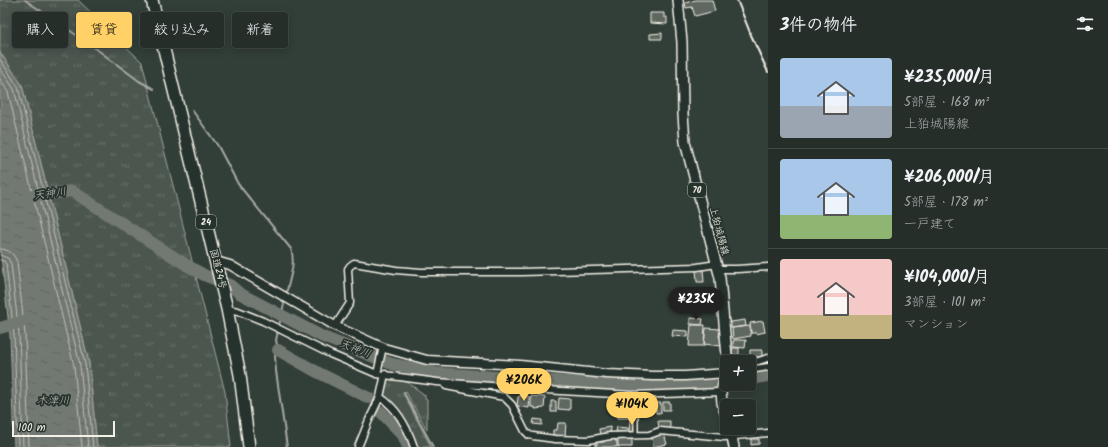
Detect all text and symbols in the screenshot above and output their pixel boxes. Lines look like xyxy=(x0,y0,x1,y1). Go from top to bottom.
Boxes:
chip: 購入 xyxy=(12,12,68,48)
chip: 賃貸 xyxy=(76,12,132,48)
chip: 絞り込み xyxy=(140,12,224,48)
chip: 新着 xyxy=(232,12,288,48)
text: 3件の物件 xyxy=(780,12,857,39)
icon: filters xyxy=(1074,13,1096,35)
text: ¥235,000/月 xyxy=(904,64,995,91)
icon: home xyxy=(812,74,860,122)
text: 5部屋 · 168 m² xyxy=(904,92,989,113)
text: 上狛城陽線 xyxy=(904,114,969,135)
text: ¥206,000/月 xyxy=(904,164,995,191)
icon: home xyxy=(812,175,860,223)
water label: 天神川 xyxy=(32,183,68,205)
road number: 70 xyxy=(688,183,706,197)
text: 5部屋 · 178 m² xyxy=(904,192,988,213)
street label: 上狛城陽線 xyxy=(705,205,733,257)
text: 一戸建て xyxy=(904,214,956,235)
road number: 24 xyxy=(196,215,216,229)
street label: 国道24号 xyxy=(205,247,231,291)
text: ¥104,000/月 xyxy=(904,264,990,291)
icon: home xyxy=(812,275,860,323)
pin: ¥235K xyxy=(668,287,724,321)
text: ¥235K xyxy=(677,289,715,310)
text: 3部屋 · 101 m² xyxy=(904,292,985,313)
text: マンション xyxy=(904,314,968,335)
water label: 天神川 xyxy=(336,335,374,363)
map controls xyxy=(720,355,756,435)
button: + xyxy=(720,355,756,391)
pin: ¥206K xyxy=(496,368,552,402)
text: ¥206K xyxy=(505,370,543,391)
water label: 木津川 xyxy=(37,392,70,410)
pin: ¥104K xyxy=(604,392,660,426)
text: ¥104K xyxy=(615,394,649,415)
button: − xyxy=(720,399,756,435)
scale bar xyxy=(12,419,115,438)
text: 100 m xyxy=(18,419,46,437)

